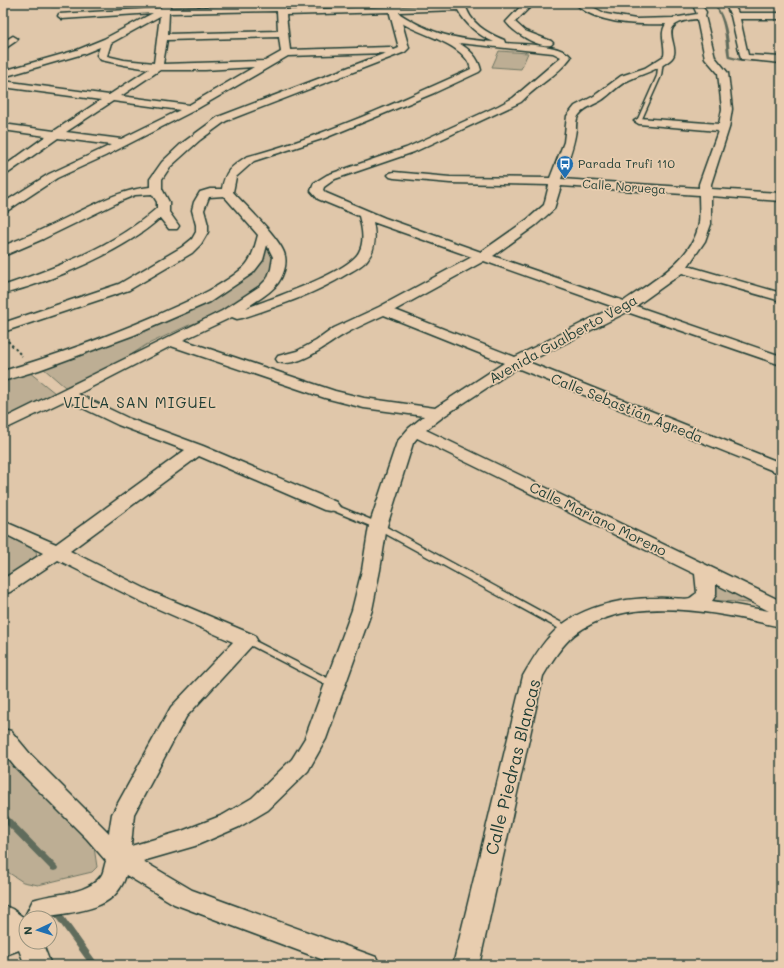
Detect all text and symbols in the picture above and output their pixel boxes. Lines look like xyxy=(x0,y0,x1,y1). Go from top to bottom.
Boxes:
bus stop icon: Parada Trufi 110 xyxy=(555,154,575,179)
place label: Parada Trufi 110 xyxy=(578,155,675,171)
street label: Calle Noruega xyxy=(582,175,666,197)
street label: Avenida Gualberto Vega xyxy=(485,290,640,387)
street label: Calle Sebastián Ágreda xyxy=(548,368,706,447)
district label: VILLA SAN MIGUEL xyxy=(63,392,217,412)
street label: Calle Mariano Moreno xyxy=(526,477,670,560)
street label: Calle Piedras Blancas xyxy=(480,676,545,857)
north arrow xyxy=(18,910,58,950)
text: N xyxy=(20,926,35,935)

